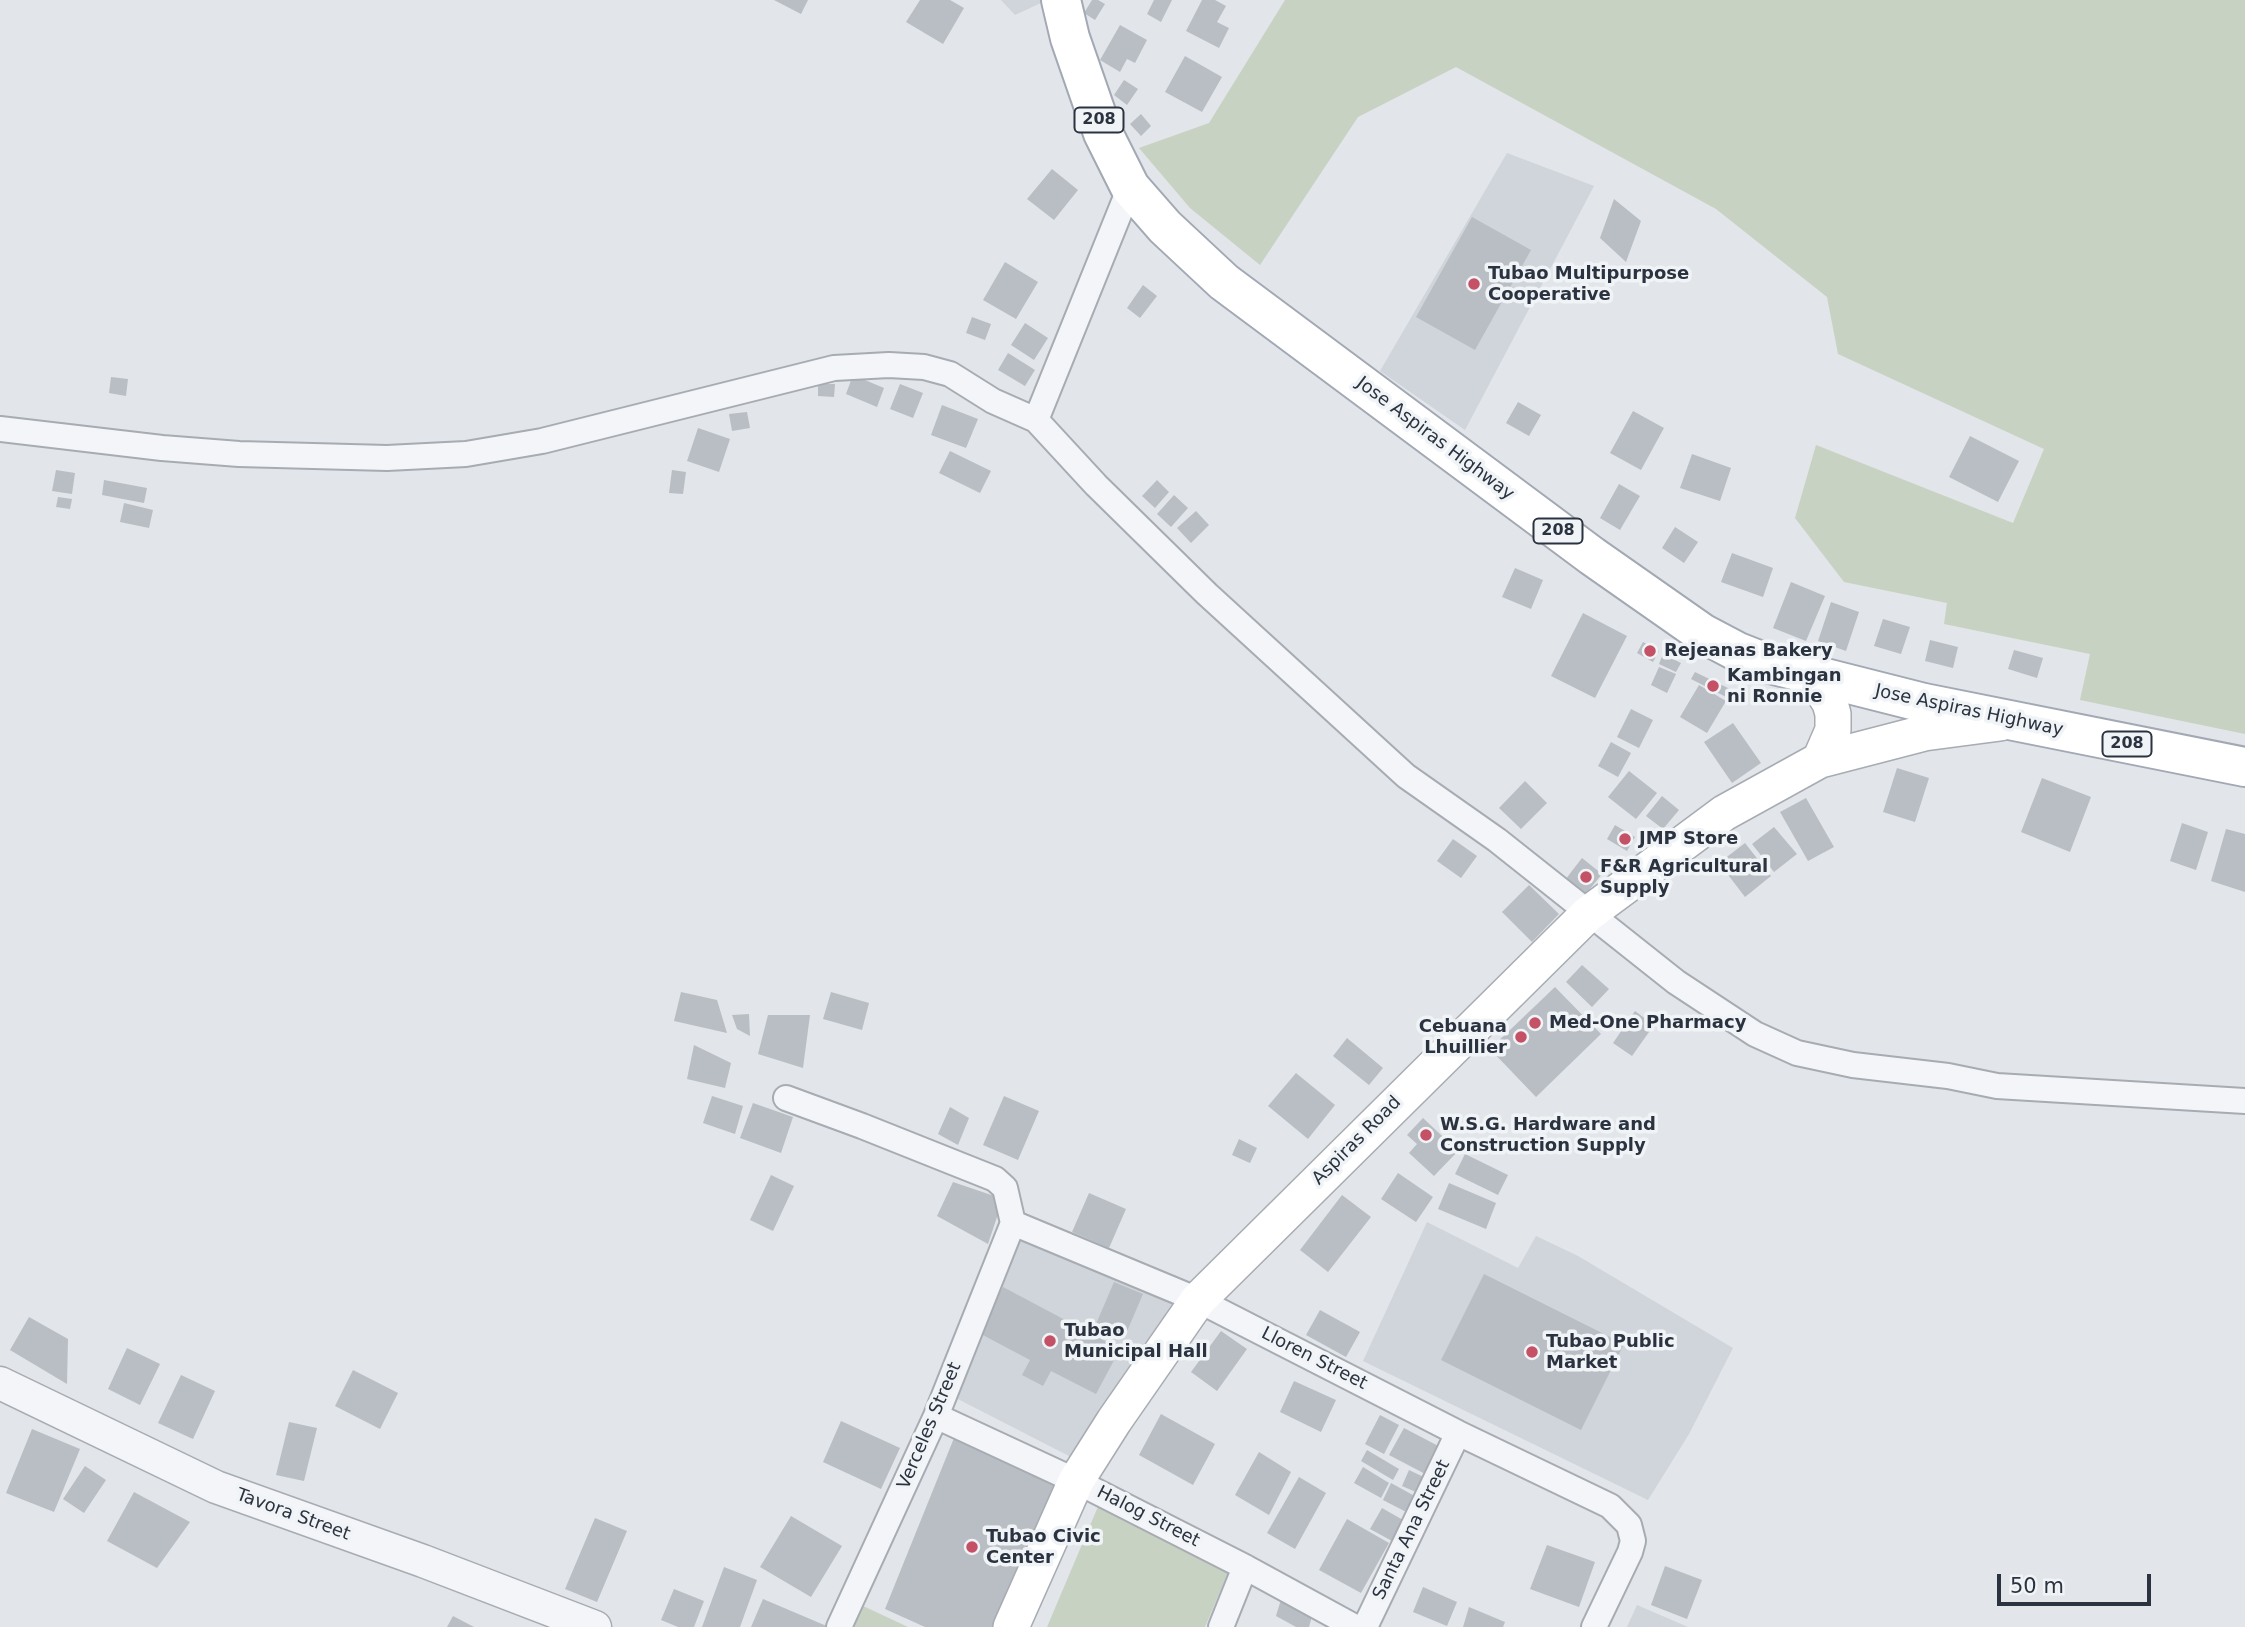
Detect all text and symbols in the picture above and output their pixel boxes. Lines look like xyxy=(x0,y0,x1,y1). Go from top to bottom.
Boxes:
road number: 208 xyxy=(1074,108,1124,132)
place label: Tubao Multipurpose Cooperative xyxy=(1488,263,1689,306)
marker: Tubao Multipurpose Cooperative xyxy=(1466,276,1482,292)
street label: Jose Aspiras Highway xyxy=(1352,373,1518,505)
road number: 208 xyxy=(1534,518,1582,544)
place label: Rejeanas Bakery xyxy=(1664,640,1833,662)
marker: Rejeanas Bakery xyxy=(1642,643,1658,659)
place label: Kambingan ni Ronnie xyxy=(1727,665,1842,708)
marker: Kambingan ni Ronnie xyxy=(1705,678,1721,694)
street label: Jose Aspiras Highway xyxy=(1873,680,2065,742)
road number: 208 xyxy=(2102,732,2152,757)
place label: JMP Store xyxy=(1639,828,1738,850)
marker: JMP Store xyxy=(1617,831,1633,847)
place label: F&R Agricultural Supply xyxy=(1600,856,1768,898)
marker: F&R Agricultural Supply xyxy=(1578,869,1594,885)
place label: Med-One Pharmacy xyxy=(1549,1012,1746,1034)
marker: Med-One Pharmacy xyxy=(1527,1015,1543,1031)
place label: Cebuana Lhuillier xyxy=(1419,1016,1507,1058)
marker: Cebuana Lhuillier xyxy=(1513,1029,1529,1045)
street label: Aspiras Road xyxy=(1308,1092,1406,1190)
place label: W.S.G. Hardware and Construction Supply xyxy=(1440,1114,1656,1156)
marker: W.S.G. Hardware and Construction Supply xyxy=(1418,1127,1434,1143)
place label: Tubao Municipal Hall xyxy=(1064,1320,1208,1362)
street label: Lloren Street xyxy=(1257,1323,1371,1395)
place label: Tubao Public Market xyxy=(1546,1331,1675,1374)
marker: Tubao Municipal Hall xyxy=(1042,1333,1058,1349)
marker: Tubao Public Market xyxy=(1524,1344,1540,1360)
street label: Verceles Street xyxy=(894,1359,966,1493)
street label: Santa Ana Street xyxy=(1369,1457,1455,1603)
street label: Halog Street xyxy=(1093,1482,1203,1552)
street label: Tavora Street xyxy=(233,1484,353,1546)
place label: Tubao Civic Center xyxy=(986,1526,1101,1568)
marker: Tubao Civic Center xyxy=(964,1539,980,1555)
scale bar xyxy=(2000,1560,2154,1604)
text: 50 m xyxy=(2010,1574,2064,1598)

